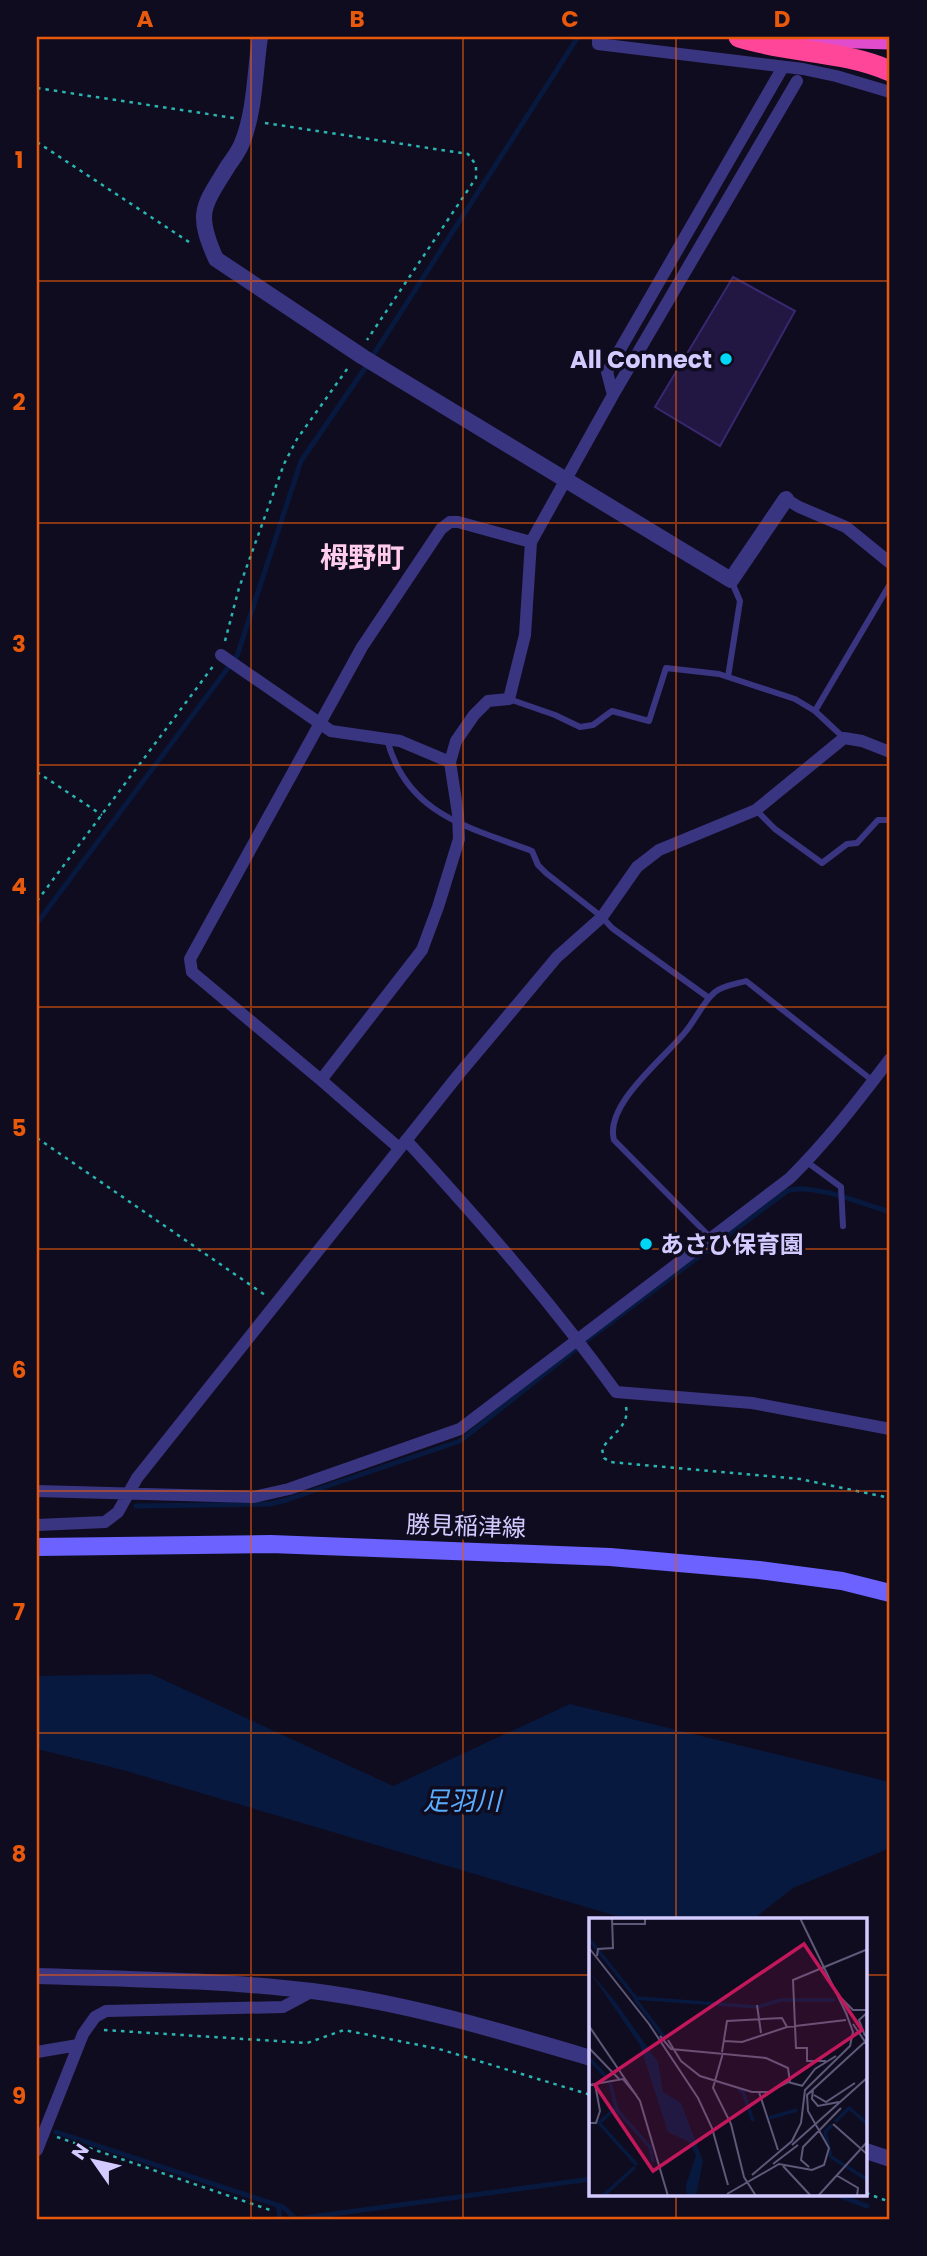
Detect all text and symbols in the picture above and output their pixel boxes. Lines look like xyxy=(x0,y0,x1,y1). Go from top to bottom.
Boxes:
text: A xyxy=(137,3,154,35)
text: B xyxy=(349,3,365,35)
text: C xyxy=(561,3,579,35)
text: D xyxy=(774,3,790,35)
text: 1 xyxy=(15,144,23,176)
place label: All Connect xyxy=(570,343,712,376)
marker: All Connect xyxy=(718,351,734,367)
text: 2 xyxy=(12,386,26,418)
district label: 栂野町 xyxy=(320,538,404,577)
text: 3 xyxy=(12,628,26,660)
text: 4 xyxy=(11,870,27,902)
text: 5 xyxy=(12,1112,26,1144)
place label: あさひ保育園 xyxy=(660,1228,804,1261)
marker: あさひ保育園 xyxy=(638,1236,654,1252)
text: 6 xyxy=(12,1354,26,1386)
street label: 勝見稲津線 xyxy=(405,1507,527,1545)
text: 7 xyxy=(13,1596,25,1628)
water label: 足羽川 xyxy=(423,1783,504,1819)
text: 8 xyxy=(12,1838,26,1870)
inset map xyxy=(589,1918,867,2196)
text: 9 xyxy=(12,2080,26,2112)
north arrow xyxy=(60,2126,130,2196)
text: N xyxy=(65,2138,96,2165)

